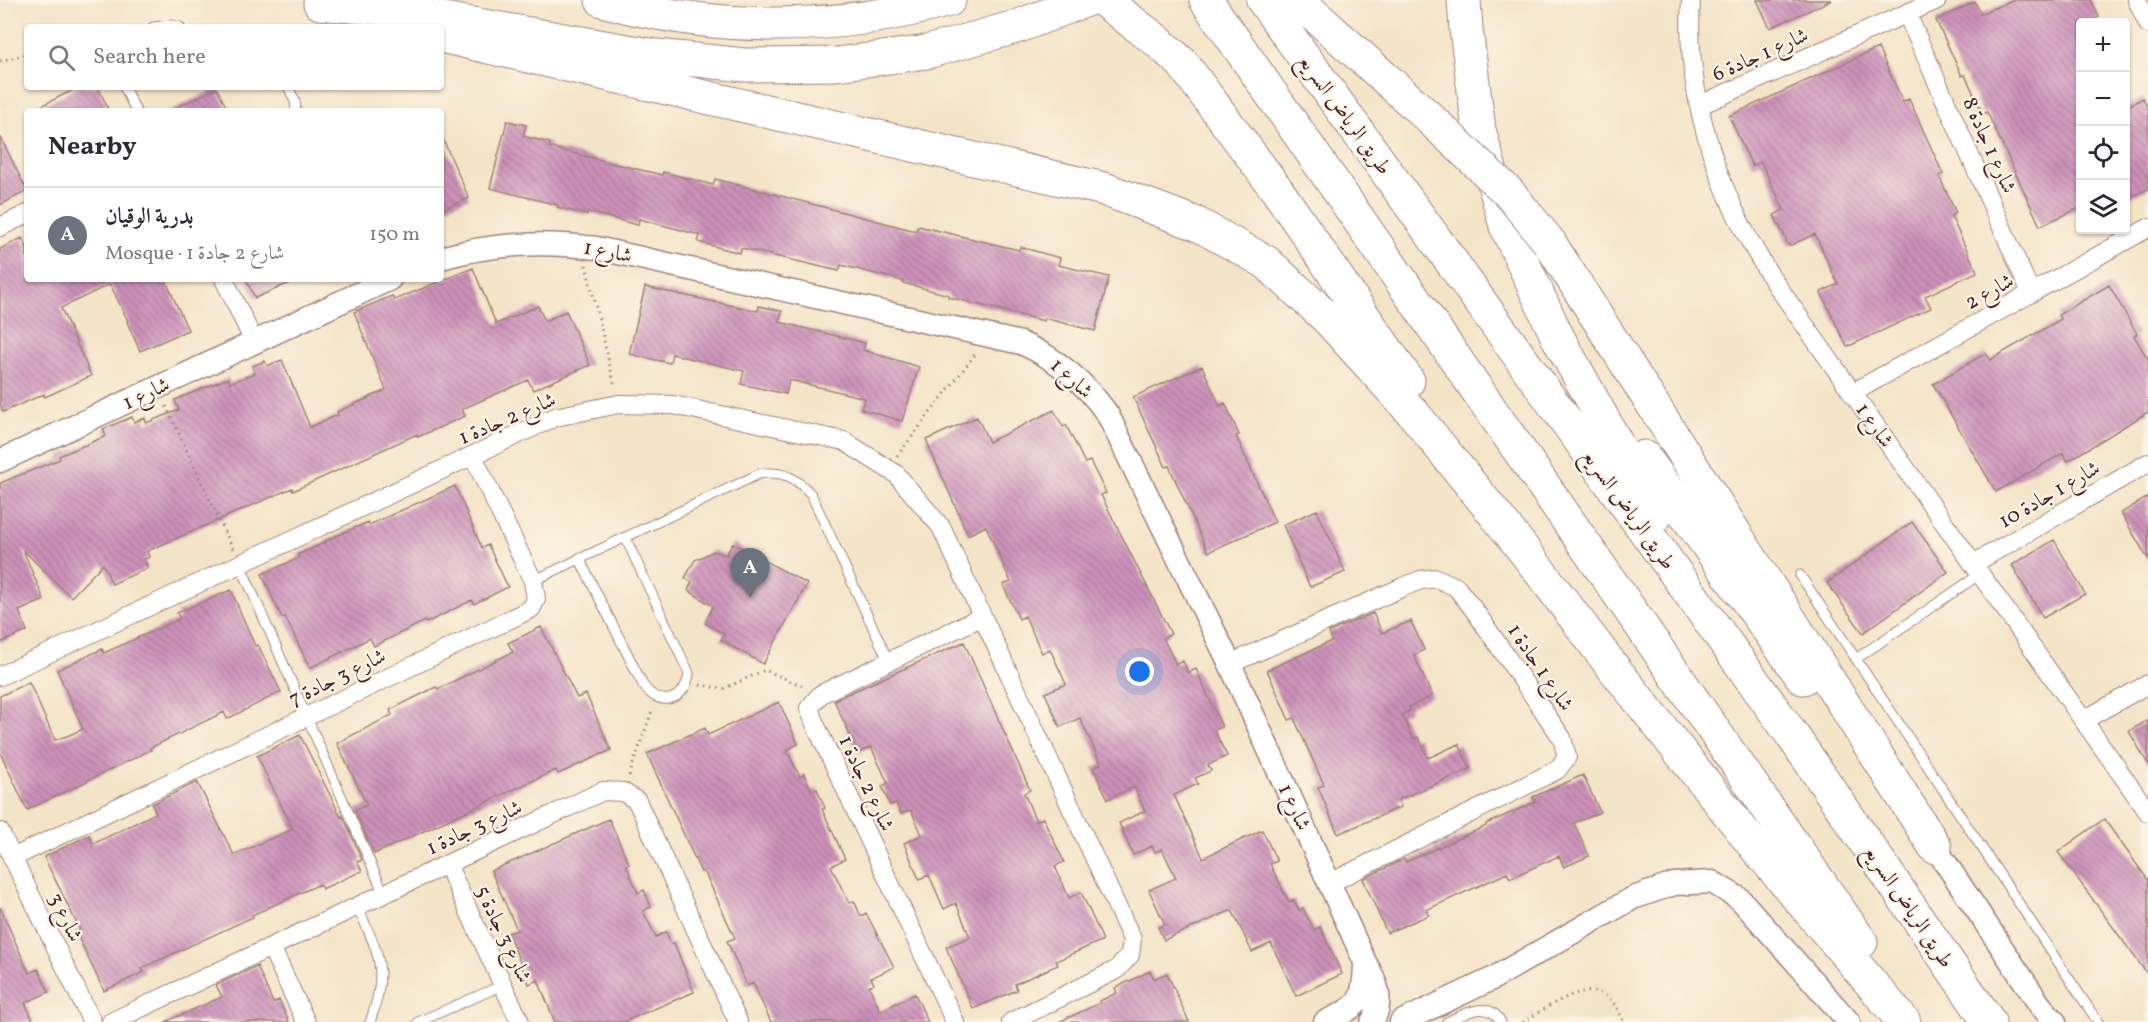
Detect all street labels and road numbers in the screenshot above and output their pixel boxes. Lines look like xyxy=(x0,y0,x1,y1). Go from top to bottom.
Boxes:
street label: شارع 1 جادة 6 xyxy=(1708,21,1814,91)
street label: طريق الرياض السريع xyxy=(1287,48,1398,183)
street label: شارع 1 جادة 8 xyxy=(1953,93,2023,199)
street label: شارع 1 xyxy=(581,234,634,273)
street label: شارع 2 xyxy=(1960,267,2020,319)
street label: شارع 1 xyxy=(1042,352,1099,408)
street label: شارع 1 xyxy=(118,371,176,420)
street label: شارع 2 جادة 1 xyxy=(454,386,562,455)
street label: شارع 1 xyxy=(1846,398,1900,455)
street label: طريق الرياض السريع xyxy=(1571,443,1682,578)
street label: شارع 1 جادة 10 xyxy=(1994,455,2107,538)
street label: شارع 1 جادة 1 xyxy=(1498,618,1580,719)
street label: شارع 3 جادة 7 xyxy=(284,642,392,716)
street label: شارع 2 جادة 1 xyxy=(829,731,901,837)
street label: شارع 1 xyxy=(1268,779,1317,837)
street label: شارع 3 جادة 1 xyxy=(422,794,528,865)
street label: طريق الرياض السريع xyxy=(1853,839,1960,976)
street label: شارع 3 جادة 5 xyxy=(466,881,538,989)
street label: شارع 3 xyxy=(39,888,89,948)

